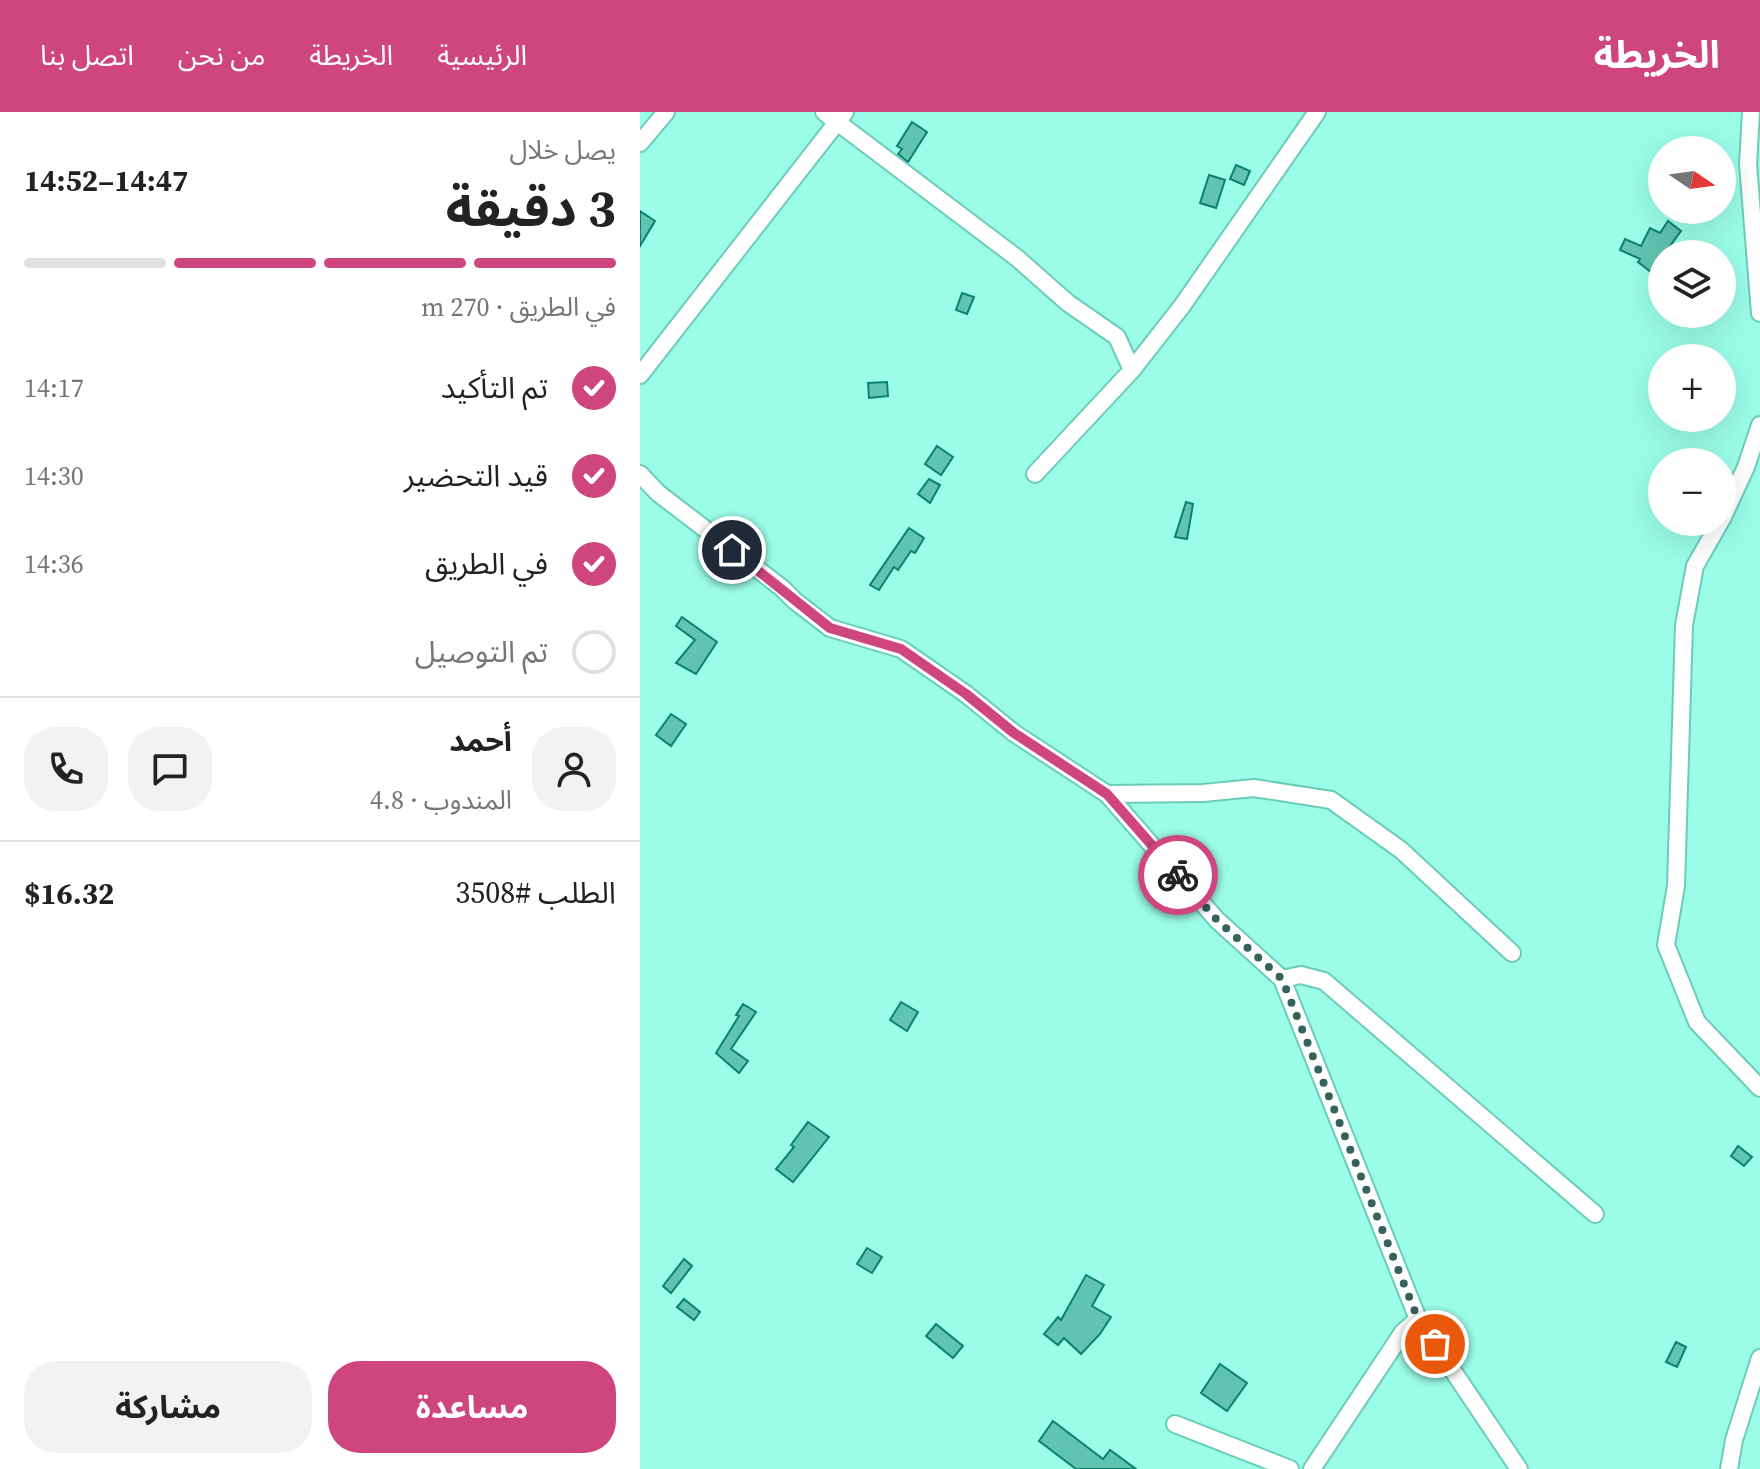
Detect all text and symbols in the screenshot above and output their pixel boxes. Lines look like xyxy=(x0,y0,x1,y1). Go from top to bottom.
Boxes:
text: الخريطة xyxy=(1594,29,1720,81)
text: اتصل بنا xyxy=(40,36,134,74)
text: من نحن xyxy=(178,36,265,74)
text: الخريطة xyxy=(309,36,393,74)
text: الرئيسية xyxy=(437,36,527,74)
text: يصل خلال xyxy=(510,132,616,168)
north arrow xyxy=(1648,136,1736,224)
map controls xyxy=(1648,136,1736,536)
text: 14:47–14:52 xyxy=(24,160,188,201)
text: 3 دقيقة xyxy=(446,172,616,243)
button: layers xyxy=(1648,240,1736,328)
text: في الطريق · 270 m xyxy=(421,289,616,325)
button: + xyxy=(1648,344,1736,432)
icon: check xyxy=(572,366,616,410)
text: تم التأكيد xyxy=(441,367,548,408)
text: 14:17 xyxy=(24,370,84,406)
button: − xyxy=(1648,448,1736,536)
icon: check xyxy=(572,454,616,498)
text: قيد التحضير xyxy=(404,455,548,496)
text: 14:30 xyxy=(24,458,84,494)
pin xyxy=(698,516,766,584)
icon: home xyxy=(710,528,754,572)
icon: check xyxy=(572,542,616,586)
text: في الطريق xyxy=(425,543,548,584)
text: 14:36 xyxy=(24,546,84,582)
text: تم التوصيل xyxy=(415,631,548,672)
text: أحمد xyxy=(449,720,512,761)
button: phone xyxy=(24,727,108,811)
button: chat xyxy=(128,727,212,811)
button: person xyxy=(532,727,616,811)
text: المندوب · 4.8 xyxy=(370,782,512,818)
courier xyxy=(1138,835,1218,915)
icon: bike xyxy=(1156,853,1200,897)
text: الطلب #3508 xyxy=(455,872,616,913)
text: $16.32 xyxy=(24,873,114,914)
pin xyxy=(1401,1310,1469,1378)
icon: bag xyxy=(1413,1322,1457,1366)
button: مشاركة xyxy=(24,1361,312,1453)
button: مساعدة xyxy=(328,1361,616,1453)

